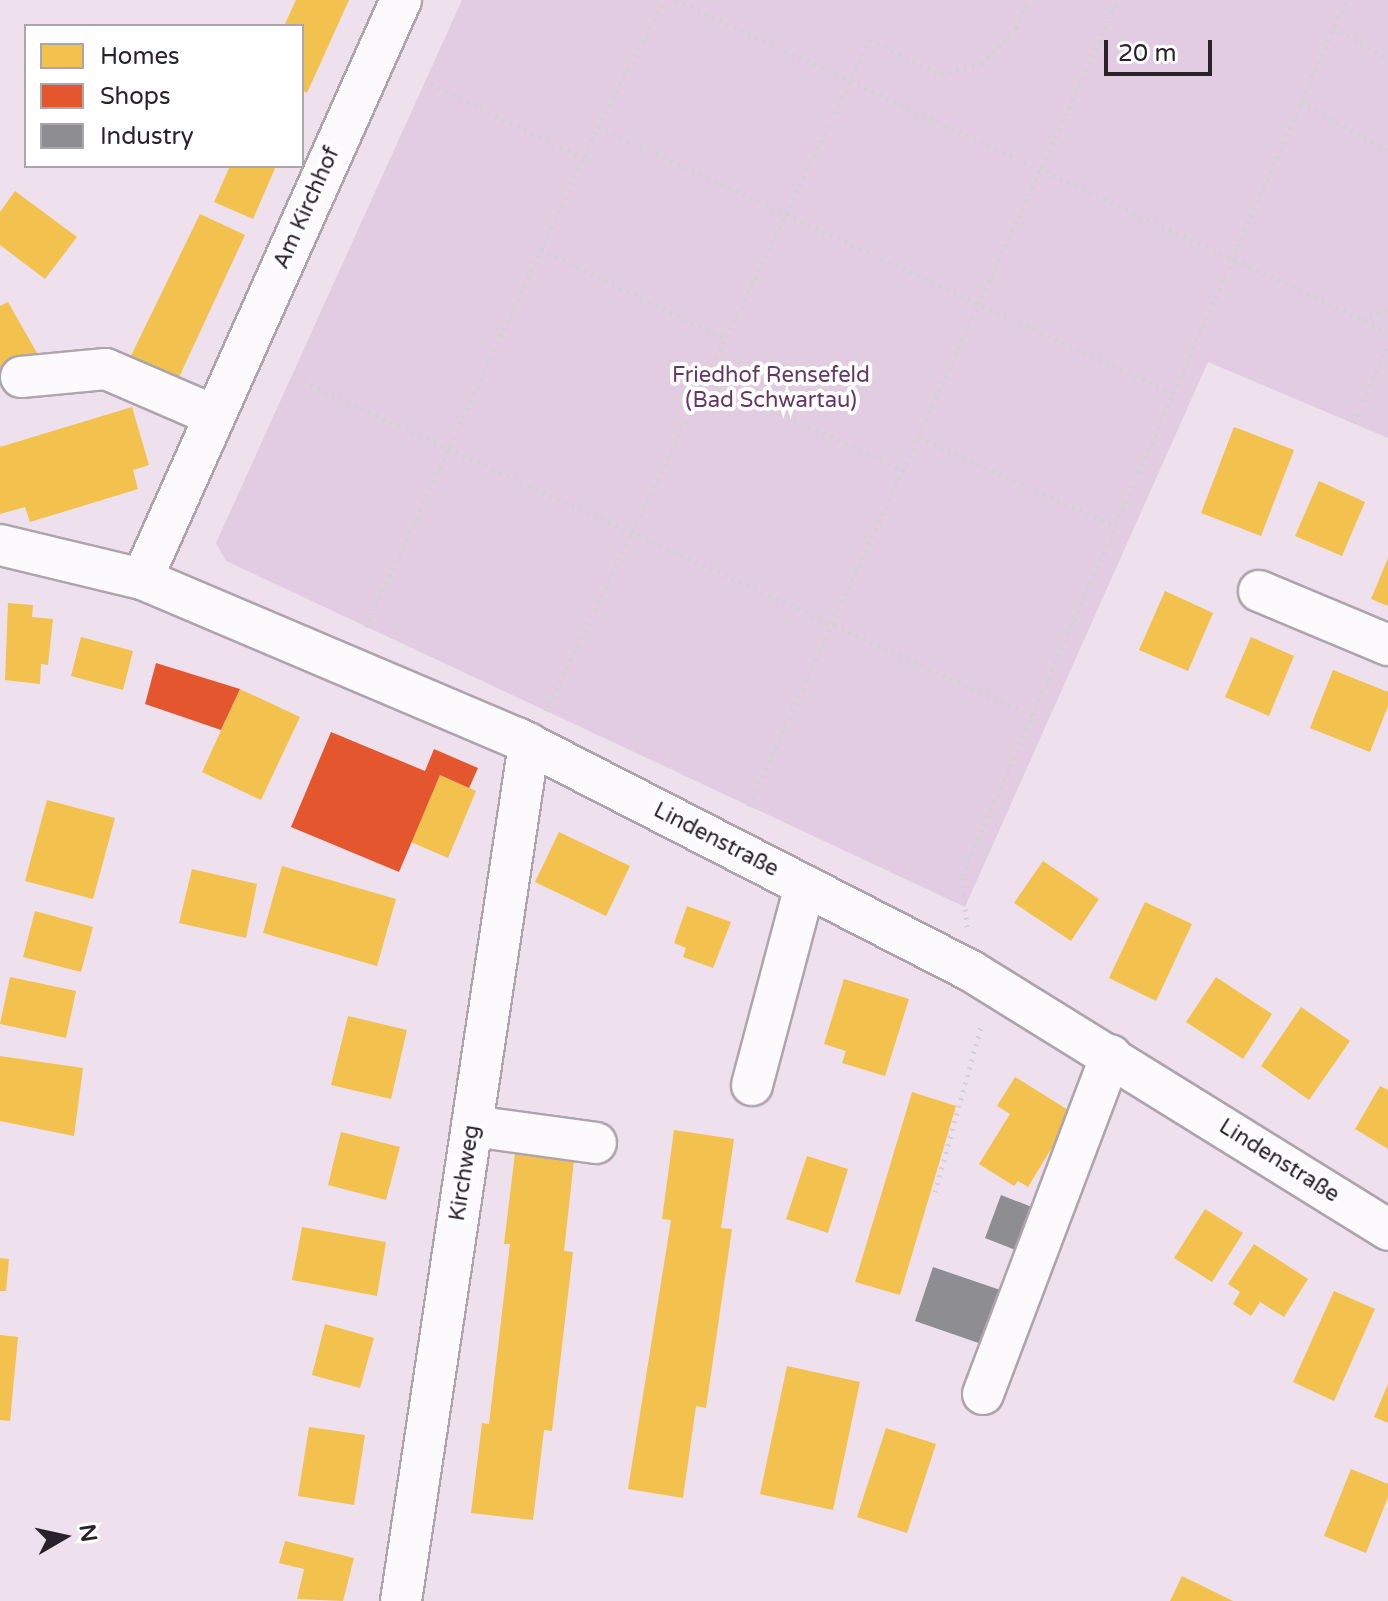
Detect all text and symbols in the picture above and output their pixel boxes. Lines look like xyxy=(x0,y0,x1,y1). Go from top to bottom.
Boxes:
legend xyxy=(24,24,304,168)
scale bar xyxy=(1108,24,1216,74)
text: 20 m xyxy=(1118,39,1176,68)
text: Homes xyxy=(100,42,180,71)
text: Shops xyxy=(100,82,170,111)
text: Industry xyxy=(100,122,194,151)
street label: Am Kirchhof xyxy=(268,143,346,273)
park label: Friedhof Rensefeld (Bad Schwartau) xyxy=(672,362,870,414)
street label: Lindenstraße xyxy=(649,797,783,883)
street label: Lindenstraße xyxy=(1214,1114,1344,1208)
street label: Kirchweg xyxy=(444,1123,486,1223)
north arrow xyxy=(24,1497,104,1577)
text: N xyxy=(73,1522,102,1544)

